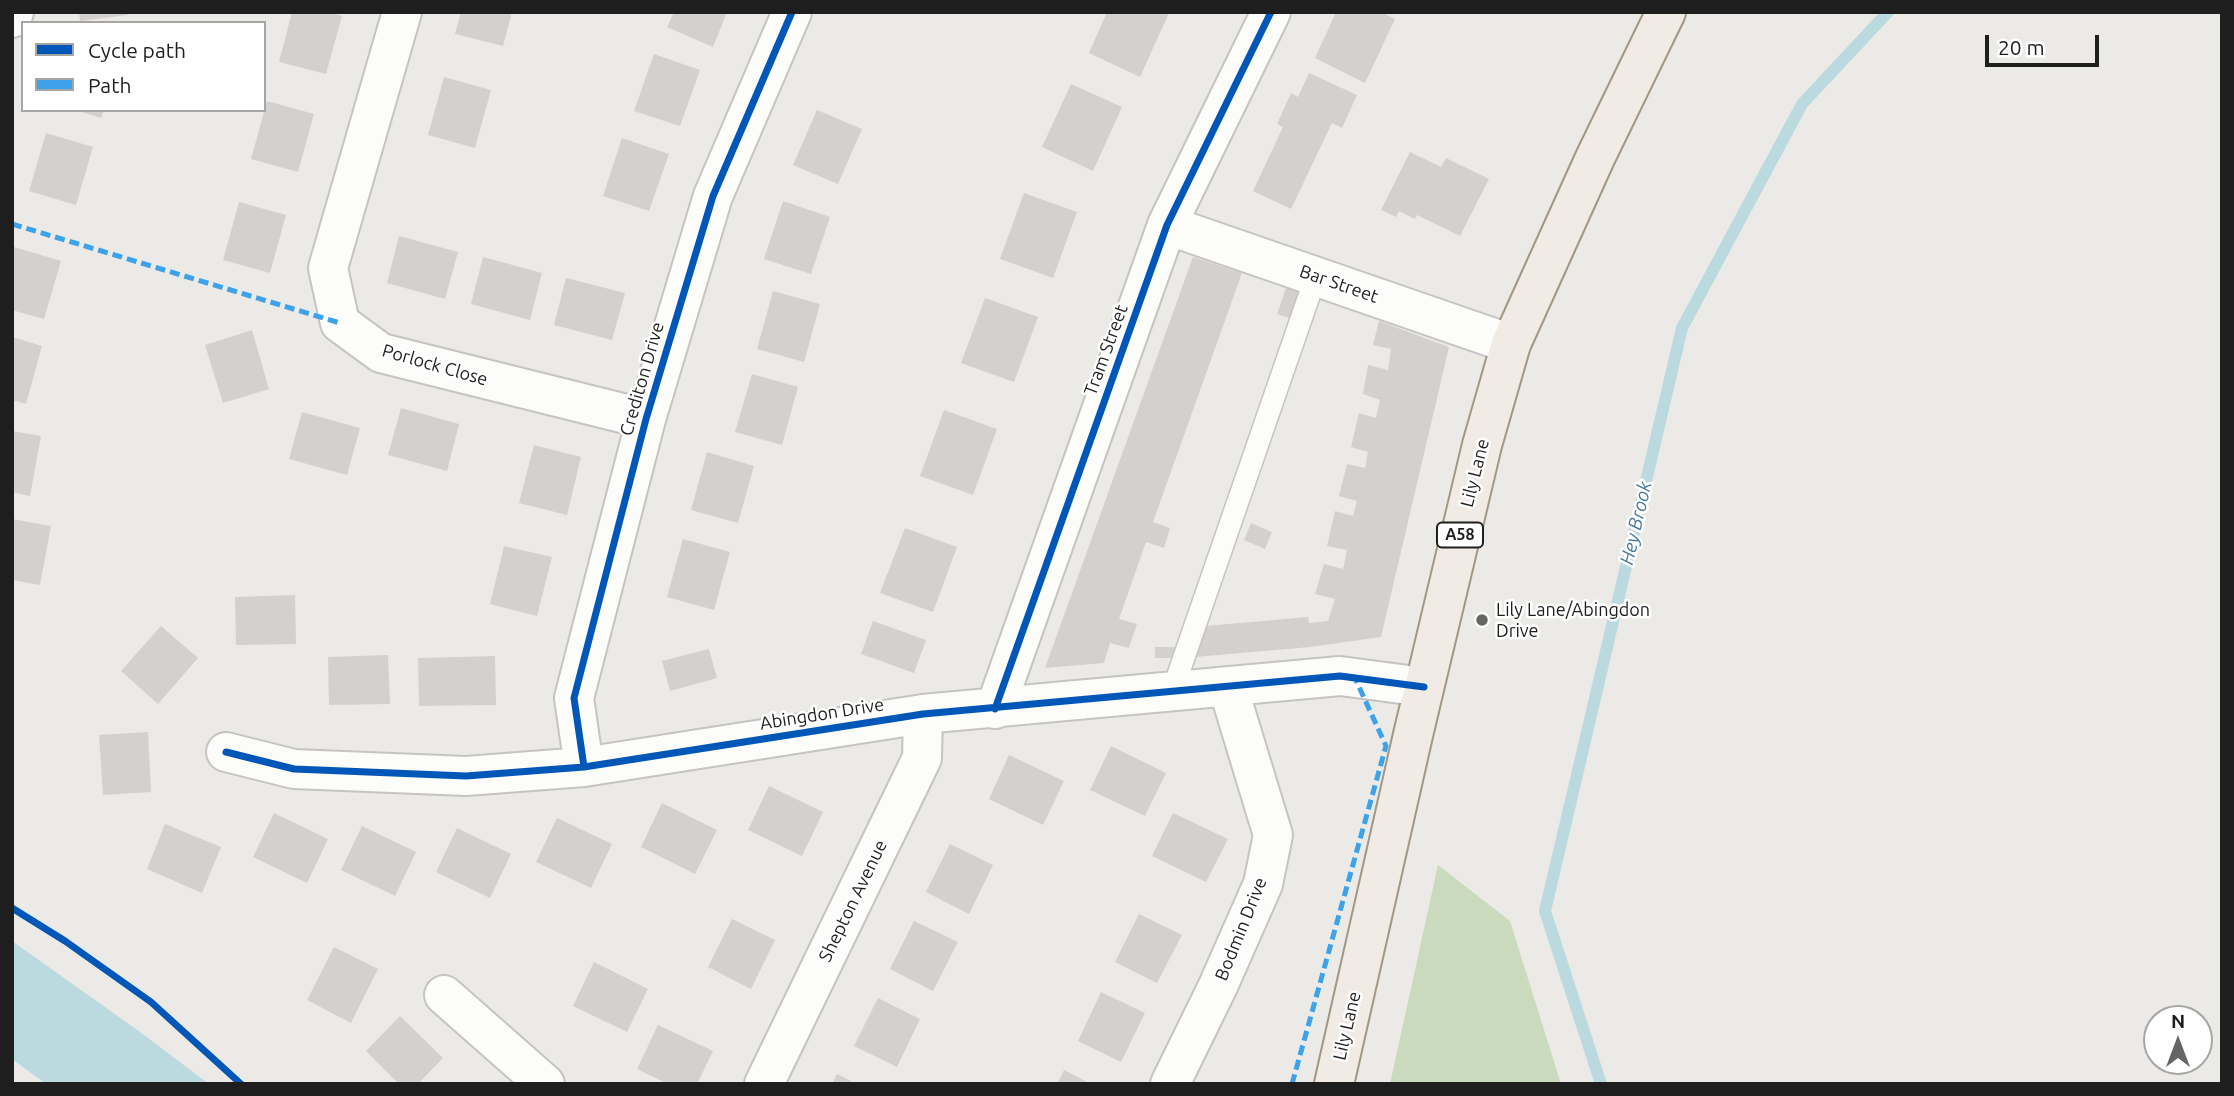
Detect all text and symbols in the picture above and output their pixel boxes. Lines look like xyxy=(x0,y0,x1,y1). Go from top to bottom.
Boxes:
legend xyxy=(21,21,266,112)
scale bar xyxy=(1989,21,2103,65)
text: 20 m xyxy=(1998,35,2045,59)
text: Cycle path xyxy=(88,38,186,62)
text: Path xyxy=(88,73,131,97)
street label: Bar Street xyxy=(1297,260,1381,308)
street label: Tram Street xyxy=(1080,301,1132,399)
street label: Crediton Drive xyxy=(615,320,669,438)
street label: Porlock Close xyxy=(380,340,490,390)
street label: Lily Lane xyxy=(1456,437,1494,509)
water label: Hey Brook xyxy=(1615,479,1657,567)
road number: A58 xyxy=(1437,522,1483,548)
place label: Lily Lane/Abingdon Drive xyxy=(1496,599,1650,642)
marker: Lily Lane/Abingdon Drive xyxy=(1474,612,1490,628)
street label: Abingdon Drive xyxy=(758,694,886,734)
street label: Shepton Avenue xyxy=(814,837,892,965)
street label: Bodmin Drive xyxy=(1211,874,1271,984)
street label: Lily Lane xyxy=(1329,990,1365,1062)
north arrow xyxy=(2143,1005,2213,1075)
text: N xyxy=(2171,1010,2185,1032)

